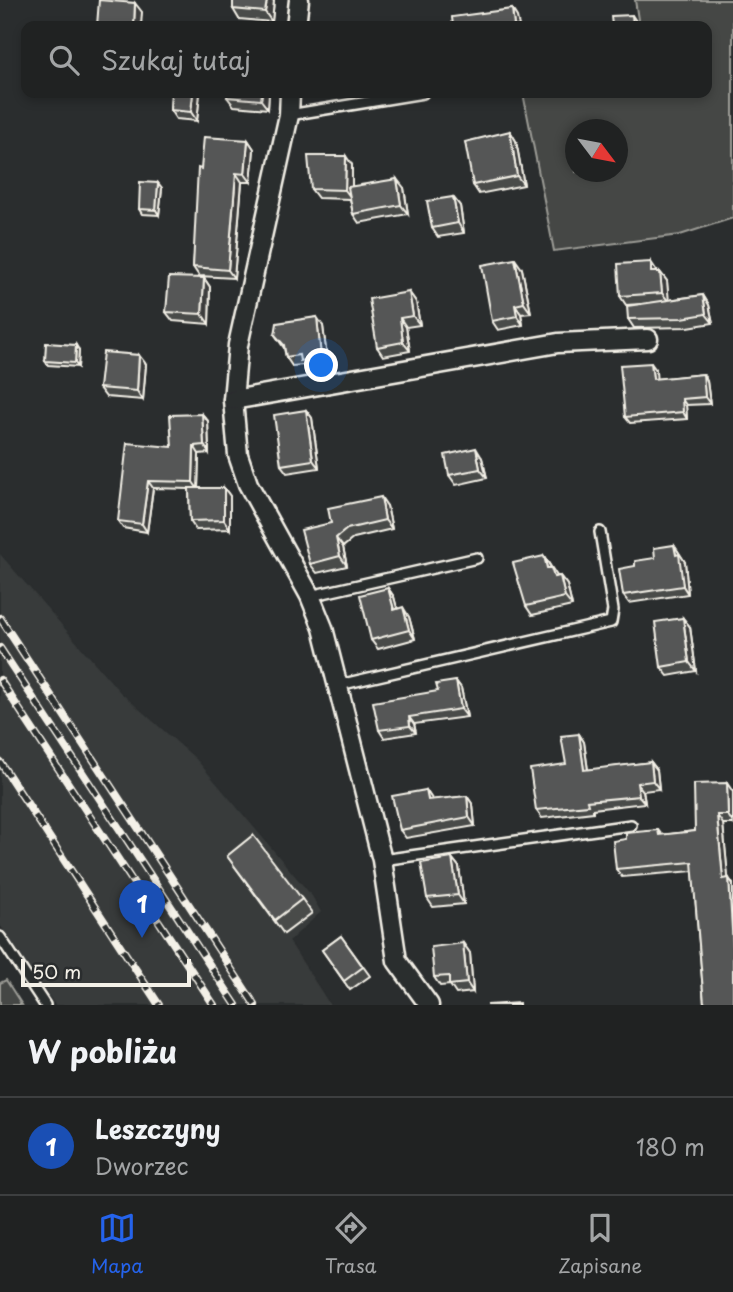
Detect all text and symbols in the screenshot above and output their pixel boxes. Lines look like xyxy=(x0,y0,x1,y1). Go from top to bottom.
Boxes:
search box xyxy=(21,21,712,98)
text: Szukaj tutaj xyxy=(101,40,251,79)
icon: search xyxy=(45,41,83,79)
north arrow xyxy=(565,119,628,182)
your location xyxy=(304,348,338,382)
pin: 1 xyxy=(119,880,165,938)
scale bar xyxy=(21,956,191,988)
text: 50 m xyxy=(32,957,81,985)
text: W pobliżu xyxy=(28,1028,177,1073)
text: Leszczyny xyxy=(95,1109,220,1148)
text: 1 xyxy=(46,1129,57,1164)
text: 180 m xyxy=(636,1129,705,1164)
text: Dworzec xyxy=(95,1148,189,1183)
tab: Mapa xyxy=(91,1209,143,1279)
tab: Trasa xyxy=(325,1209,377,1279)
tab: Zapisane xyxy=(558,1209,642,1279)

